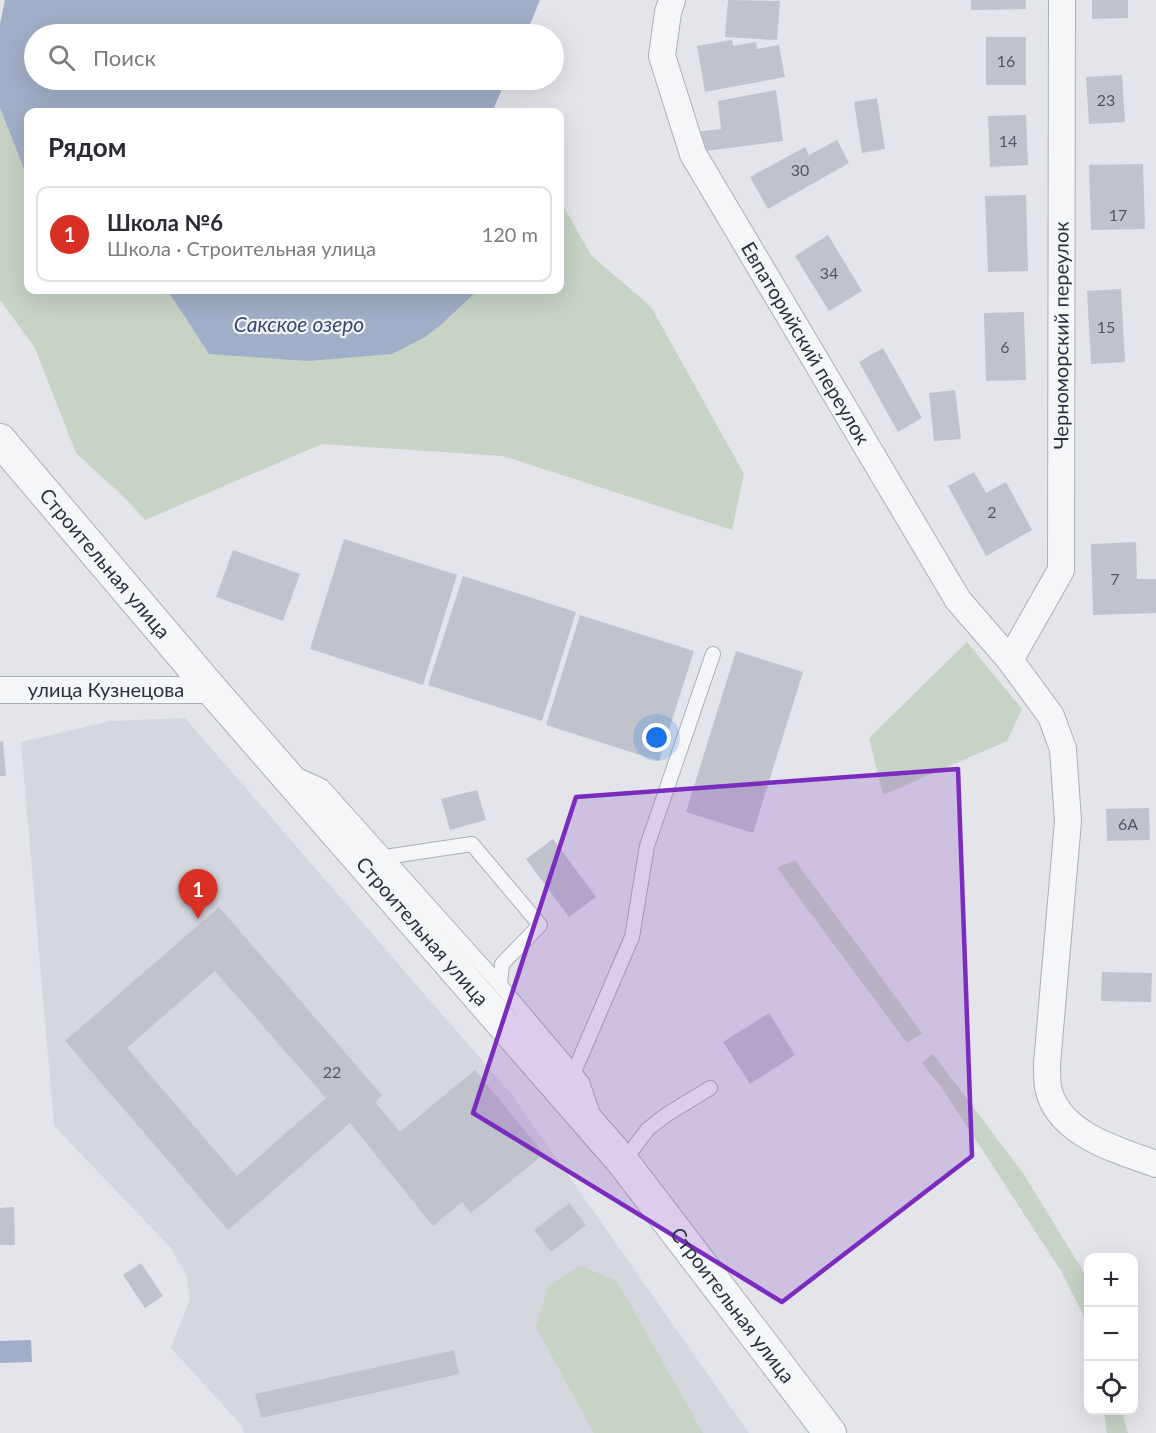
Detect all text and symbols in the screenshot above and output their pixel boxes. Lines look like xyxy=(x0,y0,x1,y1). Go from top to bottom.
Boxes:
search box xyxy=(24,24,564,90)
icon: search xyxy=(45,41,78,74)
text: Поиск xyxy=(93,44,156,71)
house number: 16 xyxy=(997,51,1015,70)
house number: 23 xyxy=(1097,90,1115,109)
text: Рядом xyxy=(48,131,126,163)
house number: 14 xyxy=(999,131,1017,150)
house number: 30 xyxy=(791,160,809,179)
house number: 17 xyxy=(1109,205,1127,224)
text: Школа №6 xyxy=(107,209,223,236)
street label: Черноморский переулок xyxy=(1048,221,1073,450)
text: 1 xyxy=(64,222,75,246)
text: 120 m xyxy=(482,222,538,246)
text: Школа · Строительная улица xyxy=(107,236,376,260)
street label: Евпаторийский переулок xyxy=(737,237,876,449)
house number: 34 xyxy=(820,263,838,282)
water label: Сакское озеро xyxy=(234,311,364,336)
house number: 15 xyxy=(1097,317,1115,336)
house number: 6 xyxy=(1000,337,1010,356)
street label: Строительная улица xyxy=(35,483,176,643)
house number: 2 xyxy=(987,502,997,521)
house number: 7 xyxy=(1110,569,1120,588)
street label: улица Кузнецова xyxy=(28,677,184,701)
your location xyxy=(642,723,671,752)
house number: 6А xyxy=(1118,814,1138,833)
street label: Строительная улица xyxy=(352,851,494,1010)
pin: 1 xyxy=(178,870,218,919)
house number: 22 xyxy=(323,1062,341,1081)
street label: Строительная улица xyxy=(666,1222,800,1387)
map controls xyxy=(1084,1253,1138,1415)
button: + xyxy=(1084,1253,1138,1307)
button: − xyxy=(1084,1307,1138,1361)
button: locate xyxy=(1084,1361,1138,1415)

